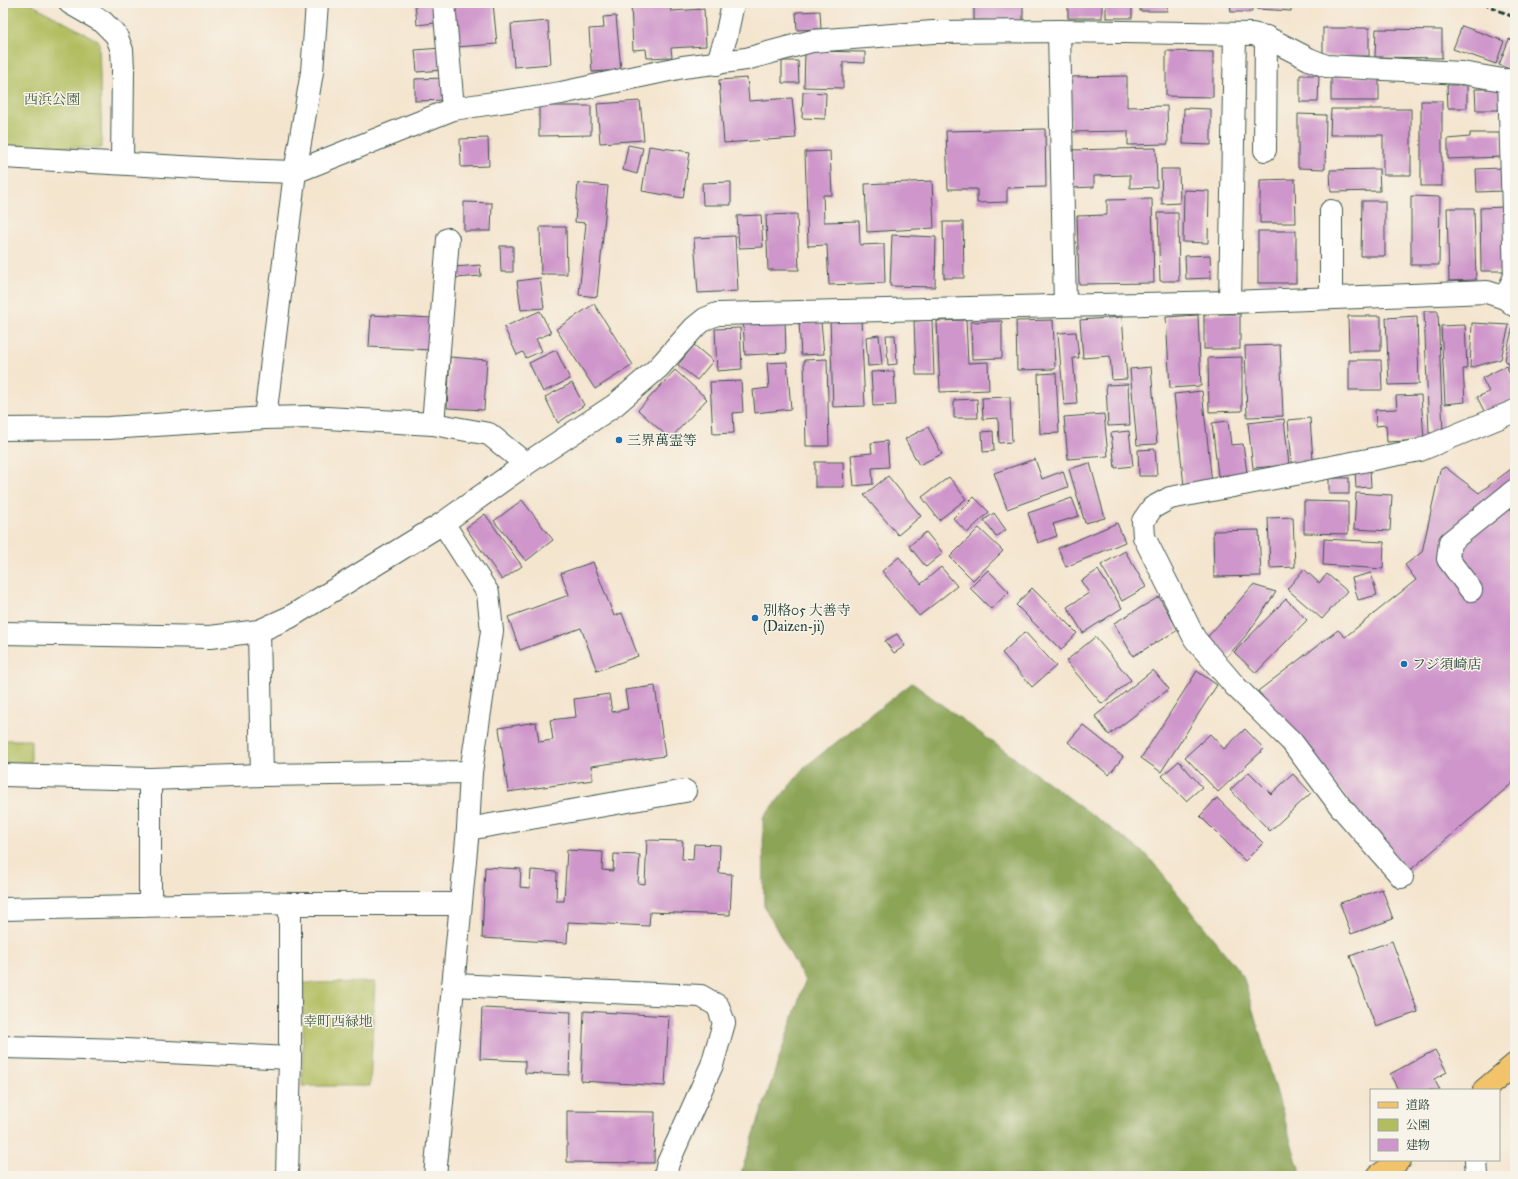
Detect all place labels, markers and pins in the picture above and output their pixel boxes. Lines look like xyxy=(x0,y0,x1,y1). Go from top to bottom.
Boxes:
place label: 三界萬霊等 xyxy=(627,432,697,449)
marker: 三界萬霊等 xyxy=(614,435,624,445)
place label: 別格05 大善寺 (Daizen-ji) xyxy=(763,602,851,636)
marker: 別格05 大善寺 (Daizen-ji) xyxy=(750,613,760,623)
place label: フジ須崎店 xyxy=(1412,656,1481,673)
marker: フジ須崎店 xyxy=(1399,659,1409,669)

